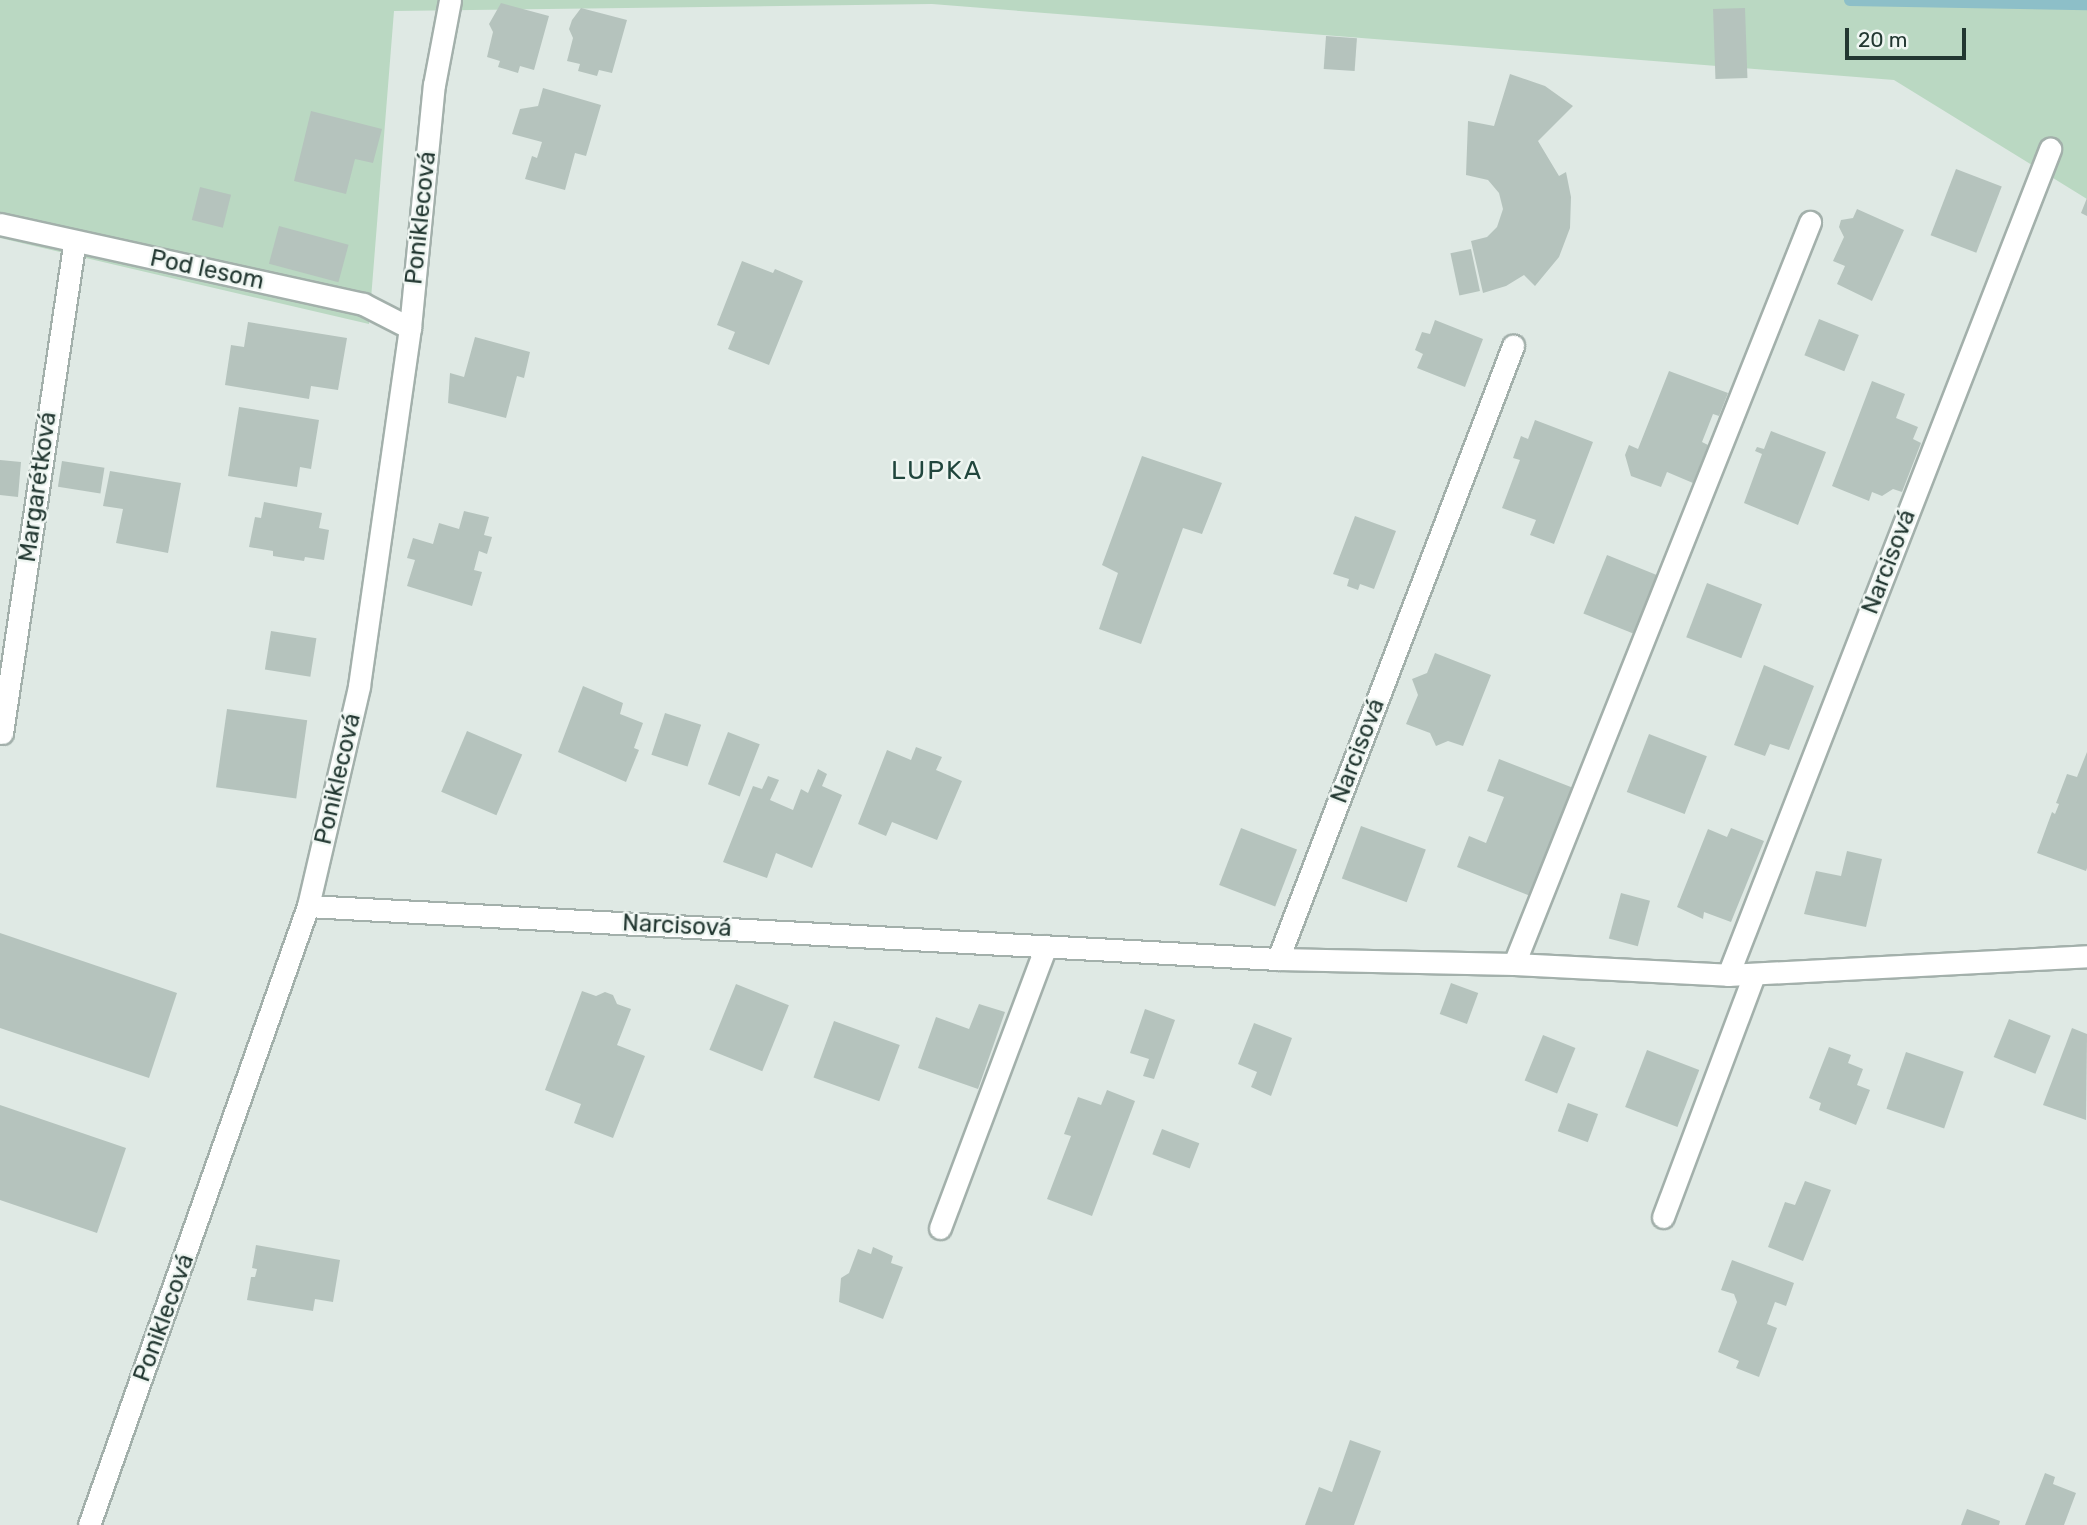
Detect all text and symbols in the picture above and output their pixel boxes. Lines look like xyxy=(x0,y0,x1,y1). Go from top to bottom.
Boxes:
scale bar xyxy=(1849,14,1970,58)
text: 20 m xyxy=(1858,27,1907,52)
street label: Poniklecová xyxy=(400,150,442,286)
street label: Pod lesom xyxy=(147,244,267,296)
street label: Margarétková xyxy=(13,410,63,564)
district label: LUPKA xyxy=(892,455,982,487)
street label: Narcisová xyxy=(1856,506,1922,618)
street label: Narcisová xyxy=(1325,695,1391,807)
street label: Poniklecová xyxy=(309,711,367,847)
street label: Narcisová xyxy=(622,909,732,943)
street label: Poniklecová xyxy=(128,1250,200,1386)

